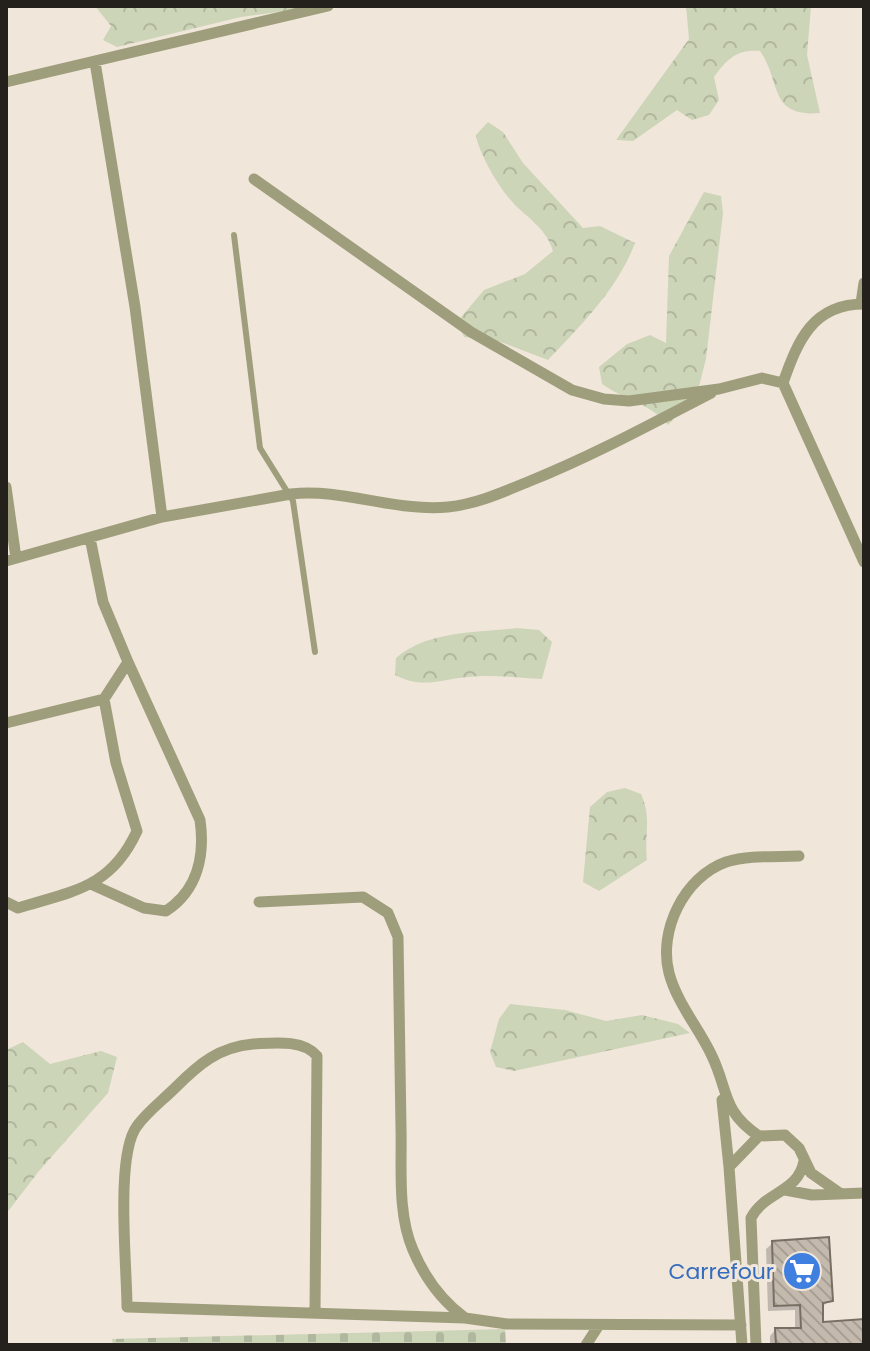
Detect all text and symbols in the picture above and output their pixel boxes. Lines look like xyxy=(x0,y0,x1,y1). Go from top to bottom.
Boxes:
supermarket icon: Carrefour xyxy=(781,1250,823,1292)
place label: Carrefour xyxy=(668,1256,774,1287)

